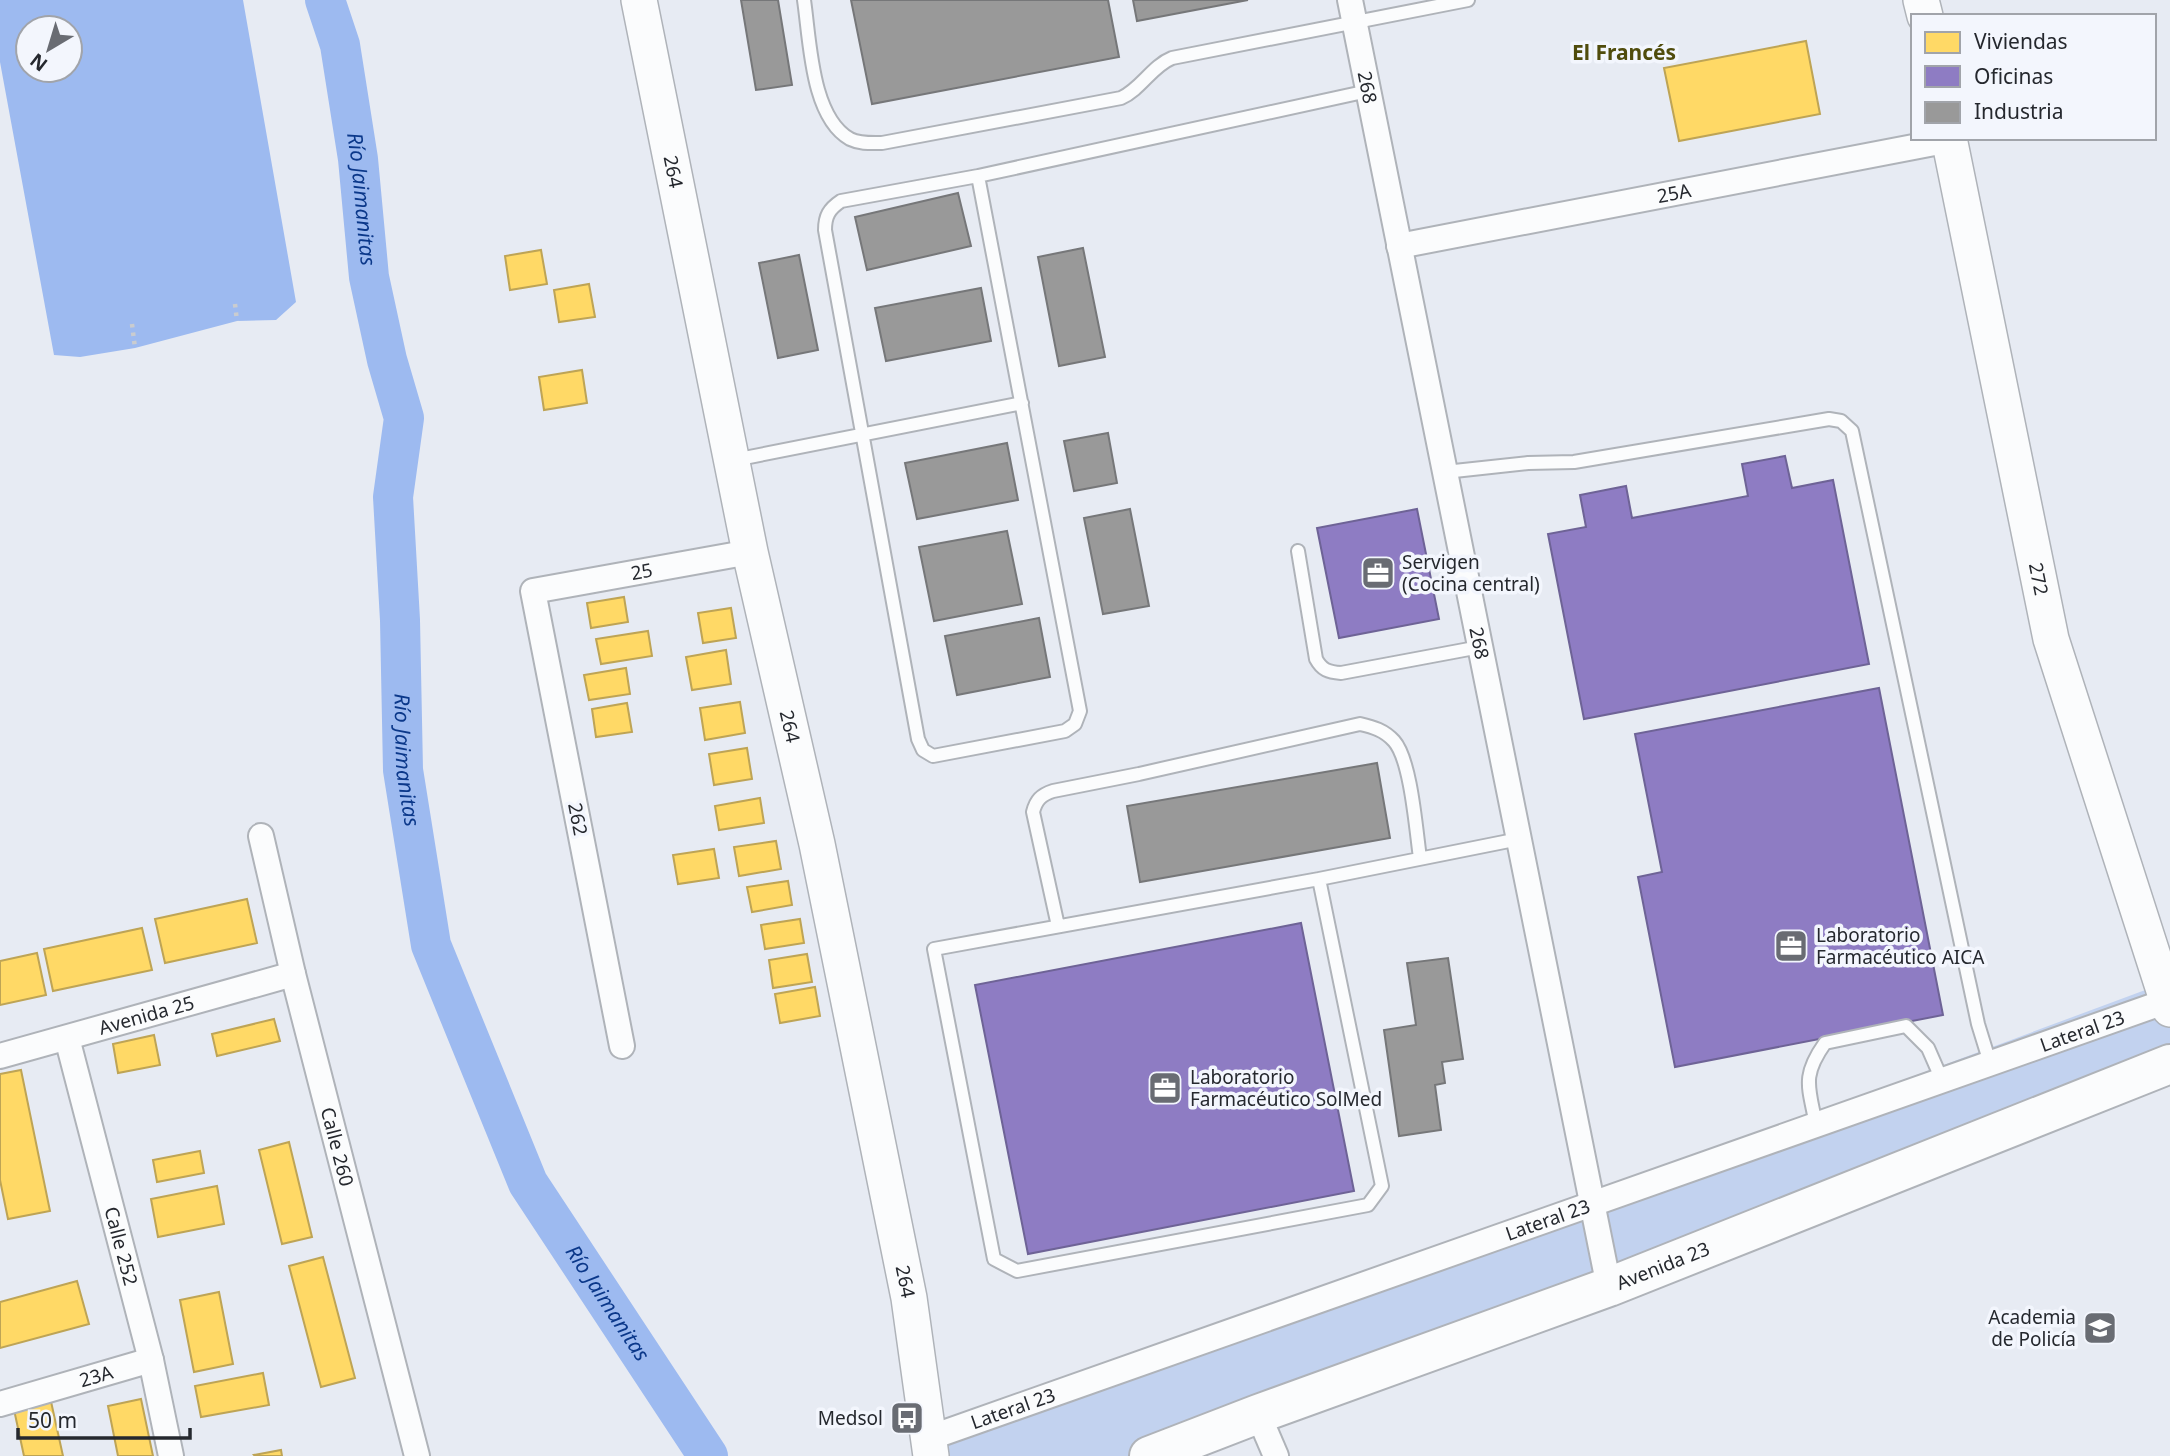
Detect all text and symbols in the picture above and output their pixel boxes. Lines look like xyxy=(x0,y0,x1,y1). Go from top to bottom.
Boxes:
north arrow xyxy=(14,14,84,84)
legend xyxy=(1911,14,2156,140)
text: Viviendas xyxy=(1974,27,2068,55)
district label: El Francés xyxy=(1572,38,1676,66)
text: N xyxy=(24,47,53,77)
text: Oficinas xyxy=(1974,62,2053,90)
street label: 268 xyxy=(1352,69,1384,106)
text: Industria xyxy=(1974,97,2064,125)
water label: Río Jaimanitas xyxy=(341,130,383,267)
street label: 264 xyxy=(658,153,689,190)
street label: 25A xyxy=(1655,177,1694,209)
place label: Servigen (Cocina central) xyxy=(1402,549,1540,597)
office icon: Servigen (Cocina central) xyxy=(1359,554,1397,592)
street label: 25 xyxy=(629,557,655,586)
street label: 272 xyxy=(2023,560,2055,598)
street label: 268 xyxy=(1463,625,1495,662)
water label: Río Jaimanitas xyxy=(388,693,427,829)
street label: 264 xyxy=(774,708,806,745)
street label: 262 xyxy=(562,801,594,837)
place label: Laboratorio Farmacéutico AICA xyxy=(1816,922,1985,970)
office icon: Laboratorio Farmacéutico AICA xyxy=(1772,927,1810,965)
street label: Avenida 25 xyxy=(96,989,197,1041)
street label: Lateral 23 xyxy=(2036,1004,2128,1058)
place label: Laboratorio Farmacéutico SolMed xyxy=(1190,1064,1382,1112)
office icon: Laboratorio Farmacéutico SolMed xyxy=(1146,1069,1184,1107)
street label: Calle 260 xyxy=(315,1104,360,1189)
street label: Lateral 23 xyxy=(1502,1193,1593,1247)
street label: Calle 252 xyxy=(98,1204,144,1288)
street label: Avenida 23 xyxy=(1612,1235,1713,1296)
water label: Río Jaimanitas xyxy=(560,1239,657,1366)
street label: 264 xyxy=(890,1263,922,1300)
place label: Academia de Policía xyxy=(1988,1304,2076,1352)
school or university icon: Academia de Policía xyxy=(2081,1309,2119,1347)
street label: 23A xyxy=(76,1359,117,1393)
street label: Lateral 23 xyxy=(967,1381,1059,1435)
scale bar xyxy=(18,1396,189,1440)
bus stop icon: Medsol xyxy=(888,1399,926,1437)
place label: Medsol xyxy=(818,1405,883,1431)
text: 50 m xyxy=(28,1406,77,1434)

